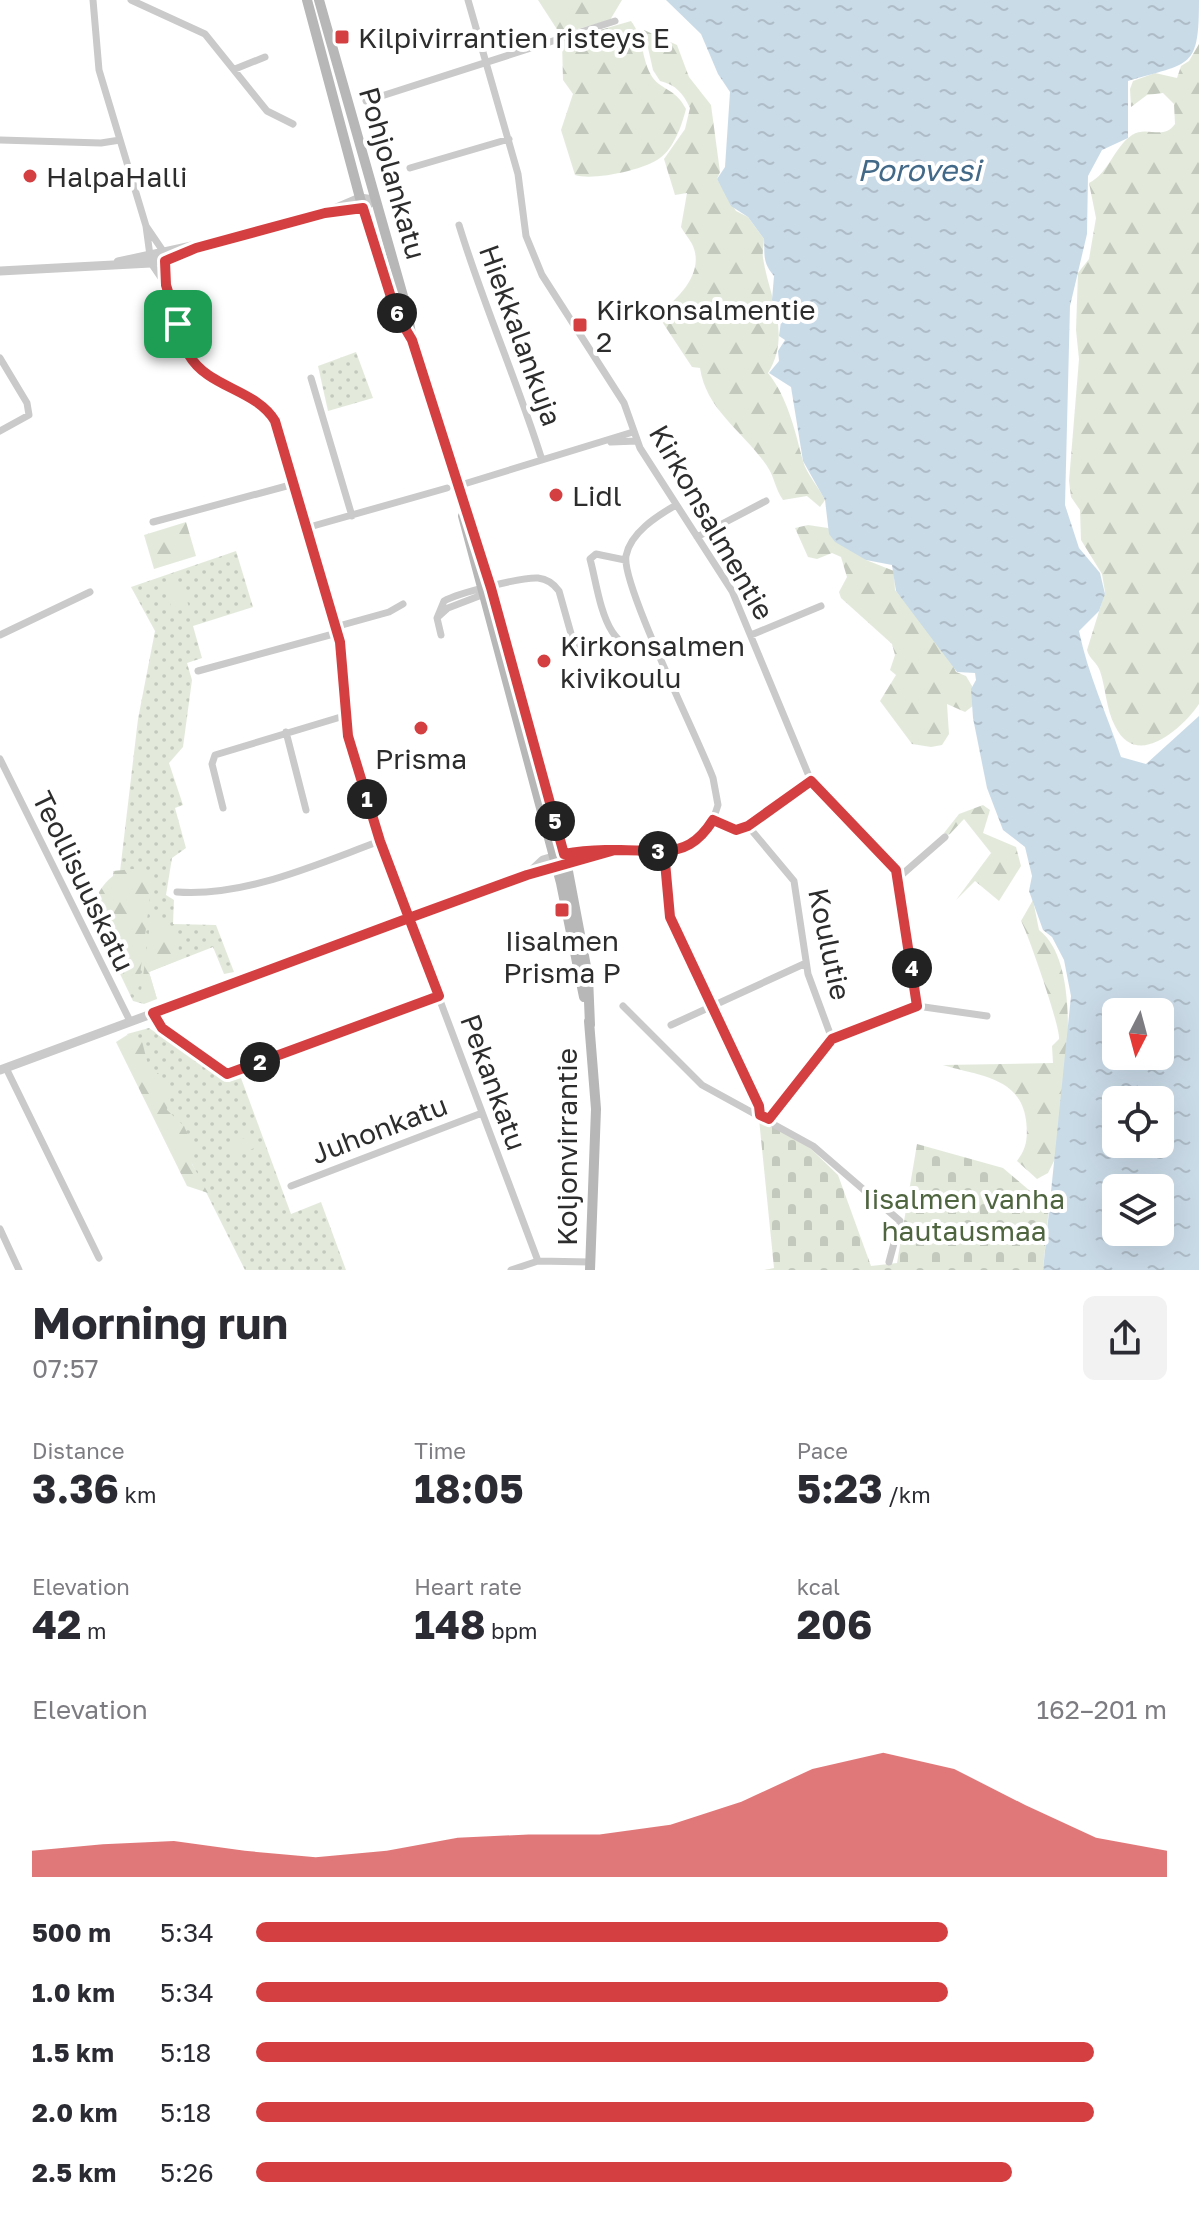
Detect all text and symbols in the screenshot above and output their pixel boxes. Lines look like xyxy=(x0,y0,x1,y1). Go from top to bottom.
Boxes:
place label: Kilpivirrantien risteys E xyxy=(358,21,670,54)
marker: Kilpivirrantien risteys E xyxy=(333,28,351,46)
street label: Pohjolankatu xyxy=(353,83,433,263)
water label: Porovesi xyxy=(857,152,984,188)
place label: HalpaHalli xyxy=(46,160,188,193)
marker: HalpaHalli xyxy=(21,167,39,185)
street label: Hiekkalankuja xyxy=(473,240,569,430)
pin xyxy=(144,290,212,358)
pin: 6 xyxy=(377,293,417,333)
place label: Kirkonsalmentie 2 xyxy=(596,293,816,358)
text: 6 xyxy=(390,299,404,326)
icon: arrive xyxy=(156,302,200,346)
marker: Kirkonsalmentie 2 xyxy=(571,316,589,334)
street label: Kirkonsalmentie xyxy=(643,419,781,625)
place label: Lidl xyxy=(572,479,622,512)
marker: Lidl xyxy=(547,486,565,504)
place label: Kirkonsalmen kivikoulu xyxy=(560,629,745,694)
marker: Kirkonsalmen kivikoulu xyxy=(535,652,553,670)
marker: Prisma xyxy=(412,719,430,737)
place label: Prisma xyxy=(375,742,467,775)
pin: 1 xyxy=(347,779,387,819)
text: 1 xyxy=(361,785,373,812)
street label: Teollisuuskatu xyxy=(26,786,142,976)
pin: 5 xyxy=(535,801,575,841)
text: 5 xyxy=(548,807,562,834)
pin: 3 xyxy=(638,831,678,871)
text: 3 xyxy=(651,837,665,864)
street label: Koulutie xyxy=(802,885,858,1003)
marker: Iisalmen Prisma P xyxy=(553,901,571,919)
place label: Iisalmen Prisma P xyxy=(503,924,621,989)
pin: 4 xyxy=(892,948,932,988)
text: 4 xyxy=(905,954,919,981)
north arrow xyxy=(1102,998,1174,1070)
map controls xyxy=(1102,998,1174,1246)
street label: Pekankatu xyxy=(454,1010,534,1154)
pin: 2 xyxy=(240,1042,280,1082)
text: 2 xyxy=(253,1048,267,1075)
street label: Koljonvirrantie xyxy=(550,1048,583,1246)
button: locate xyxy=(1102,1086,1174,1158)
street label: Juhonkatu xyxy=(306,1088,452,1170)
button: layers xyxy=(1102,1174,1174,1246)
park label: Iisalmen vanha hautausmaa xyxy=(863,1182,1065,1247)
text: Morning run xyxy=(32,1296,288,1349)
button: share xyxy=(1083,1296,1167,1380)
text: 07:57 xyxy=(32,1353,99,1384)
text: Distance xyxy=(32,1437,124,1464)
text: Time xyxy=(414,1437,466,1464)
text: Pace xyxy=(797,1437,848,1464)
text: 3.36 xyxy=(32,1464,119,1512)
text: 18:05 xyxy=(414,1464,524,1512)
text: 5:23 xyxy=(797,1464,883,1512)
text: km xyxy=(119,1481,156,1508)
text: /km xyxy=(883,1481,931,1508)
text: Elevation xyxy=(32,1573,130,1600)
text: Heart rate xyxy=(414,1573,522,1600)
text: kcal xyxy=(797,1573,840,1600)
text: 42 xyxy=(32,1600,81,1648)
text: 148 xyxy=(414,1600,486,1648)
text: 206 xyxy=(797,1600,872,1648)
text: m xyxy=(81,1617,106,1644)
text: bpm xyxy=(486,1617,538,1644)
text: Elevation xyxy=(32,1694,148,1725)
text: 162–201 m xyxy=(1036,1694,1167,1725)
text: 500 m xyxy=(32,1917,111,1948)
text: 5:34 xyxy=(160,1917,214,1948)
text: 1.0 km xyxy=(32,1977,115,2008)
text: 5:34 xyxy=(160,1977,214,2008)
text: 1.5 km xyxy=(32,2037,114,2068)
text: 5:18 xyxy=(160,2037,211,2068)
text: 2.0 km xyxy=(32,2097,117,2128)
text: 5:18 xyxy=(160,2097,211,2128)
text: 2.5 km xyxy=(32,2157,116,2188)
text: 5:26 xyxy=(160,2157,214,2188)

